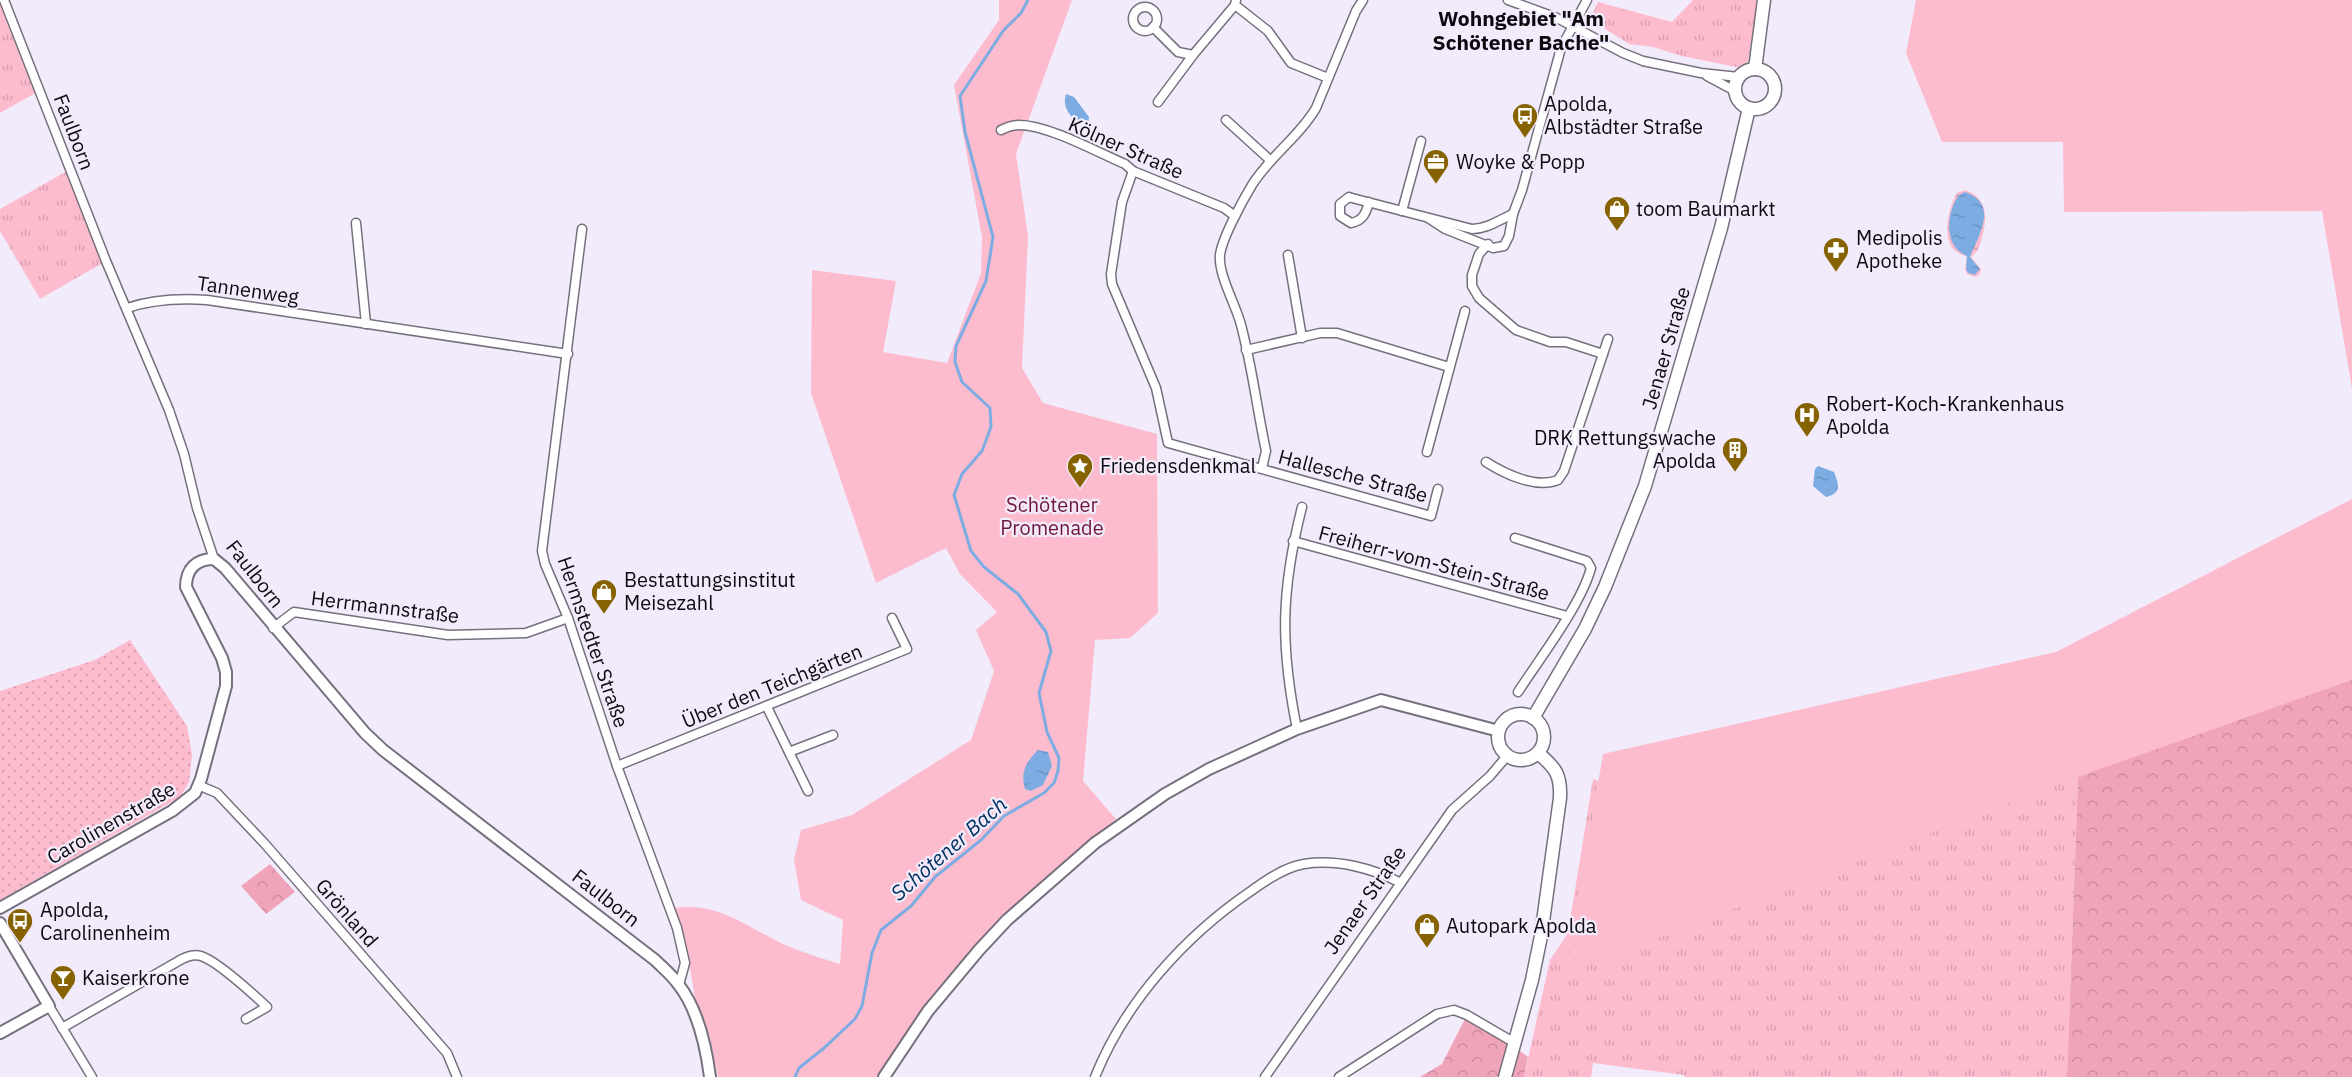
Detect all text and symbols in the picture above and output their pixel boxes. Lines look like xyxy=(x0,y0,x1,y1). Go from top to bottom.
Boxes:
district label: Wohngebiet "Am Schötener Bache" xyxy=(1433,4,1609,56)
street label: Faulborn xyxy=(48,90,101,174)
place label: Apolda, Albstädter Straße xyxy=(1544,90,1703,140)
bus stop icon: Apolda, Albstädter Straße xyxy=(1510,101,1540,139)
street label: Kölner Straße xyxy=(1064,110,1188,185)
office icon: Woyke & Popp xyxy=(1421,147,1451,185)
place label: Woyke & Popp xyxy=(1456,148,1585,175)
shop icon: toom Baumarkt xyxy=(1602,194,1632,232)
place label: toom Baumarkt xyxy=(1636,195,1775,222)
place label: Medipolis Apotheke xyxy=(1856,224,1943,274)
pharmacy icon: Medipolis Apotheke xyxy=(1821,235,1851,273)
street label: Tannenweg xyxy=(195,269,301,310)
street label: Jenaer Straße xyxy=(1635,283,1696,412)
place label: Robert-Koch-Krankenhaus Apolda xyxy=(1826,390,2065,440)
hospital icon: Robert-Koch-Krankenhaus Apolda xyxy=(1792,400,1822,438)
place label: DRK Rettungswache Apolda xyxy=(1534,424,1716,474)
building icon: DRK Rettungswache Apolda xyxy=(1720,435,1750,473)
street label: Hallesche Straße xyxy=(1275,443,1431,508)
place icon: Friedensdenkmal xyxy=(1065,451,1095,489)
place label: Friedensdenkmal xyxy=(1100,452,1256,479)
park label: Schötener Promenade xyxy=(1000,491,1104,541)
street label: Freiherr-vom-Stein-Straße xyxy=(1316,519,1553,606)
street label: Faulborn xyxy=(220,534,290,613)
street label: Hermstedter Straße xyxy=(552,553,635,731)
place label: Bestattungsinstitut Meisezahl xyxy=(624,566,796,616)
shop icon: Bestattungsinstitut Meisezahl xyxy=(589,577,619,615)
street label: Herrmannstraße xyxy=(309,584,461,629)
street label: Über den Teichgärten xyxy=(678,637,866,734)
street label: Carolinenstraße xyxy=(42,775,180,870)
water label: Schötener Bach xyxy=(884,790,1012,907)
street label: Jenaer Straße xyxy=(1317,840,1412,959)
street label: Faulborn xyxy=(567,863,646,933)
street label: Grönland xyxy=(310,873,385,953)
place label: Apolda, Carolinenheim xyxy=(40,896,170,946)
bus stop icon: Apolda, Carolinenheim xyxy=(5,906,35,944)
shop icon: Autopark Apolda xyxy=(1412,911,1442,949)
place label: Autopark Apolda xyxy=(1446,912,1597,939)
bar icon: Kaiserkrone xyxy=(48,963,78,1001)
place label: Kaiserkrone xyxy=(82,964,189,991)

